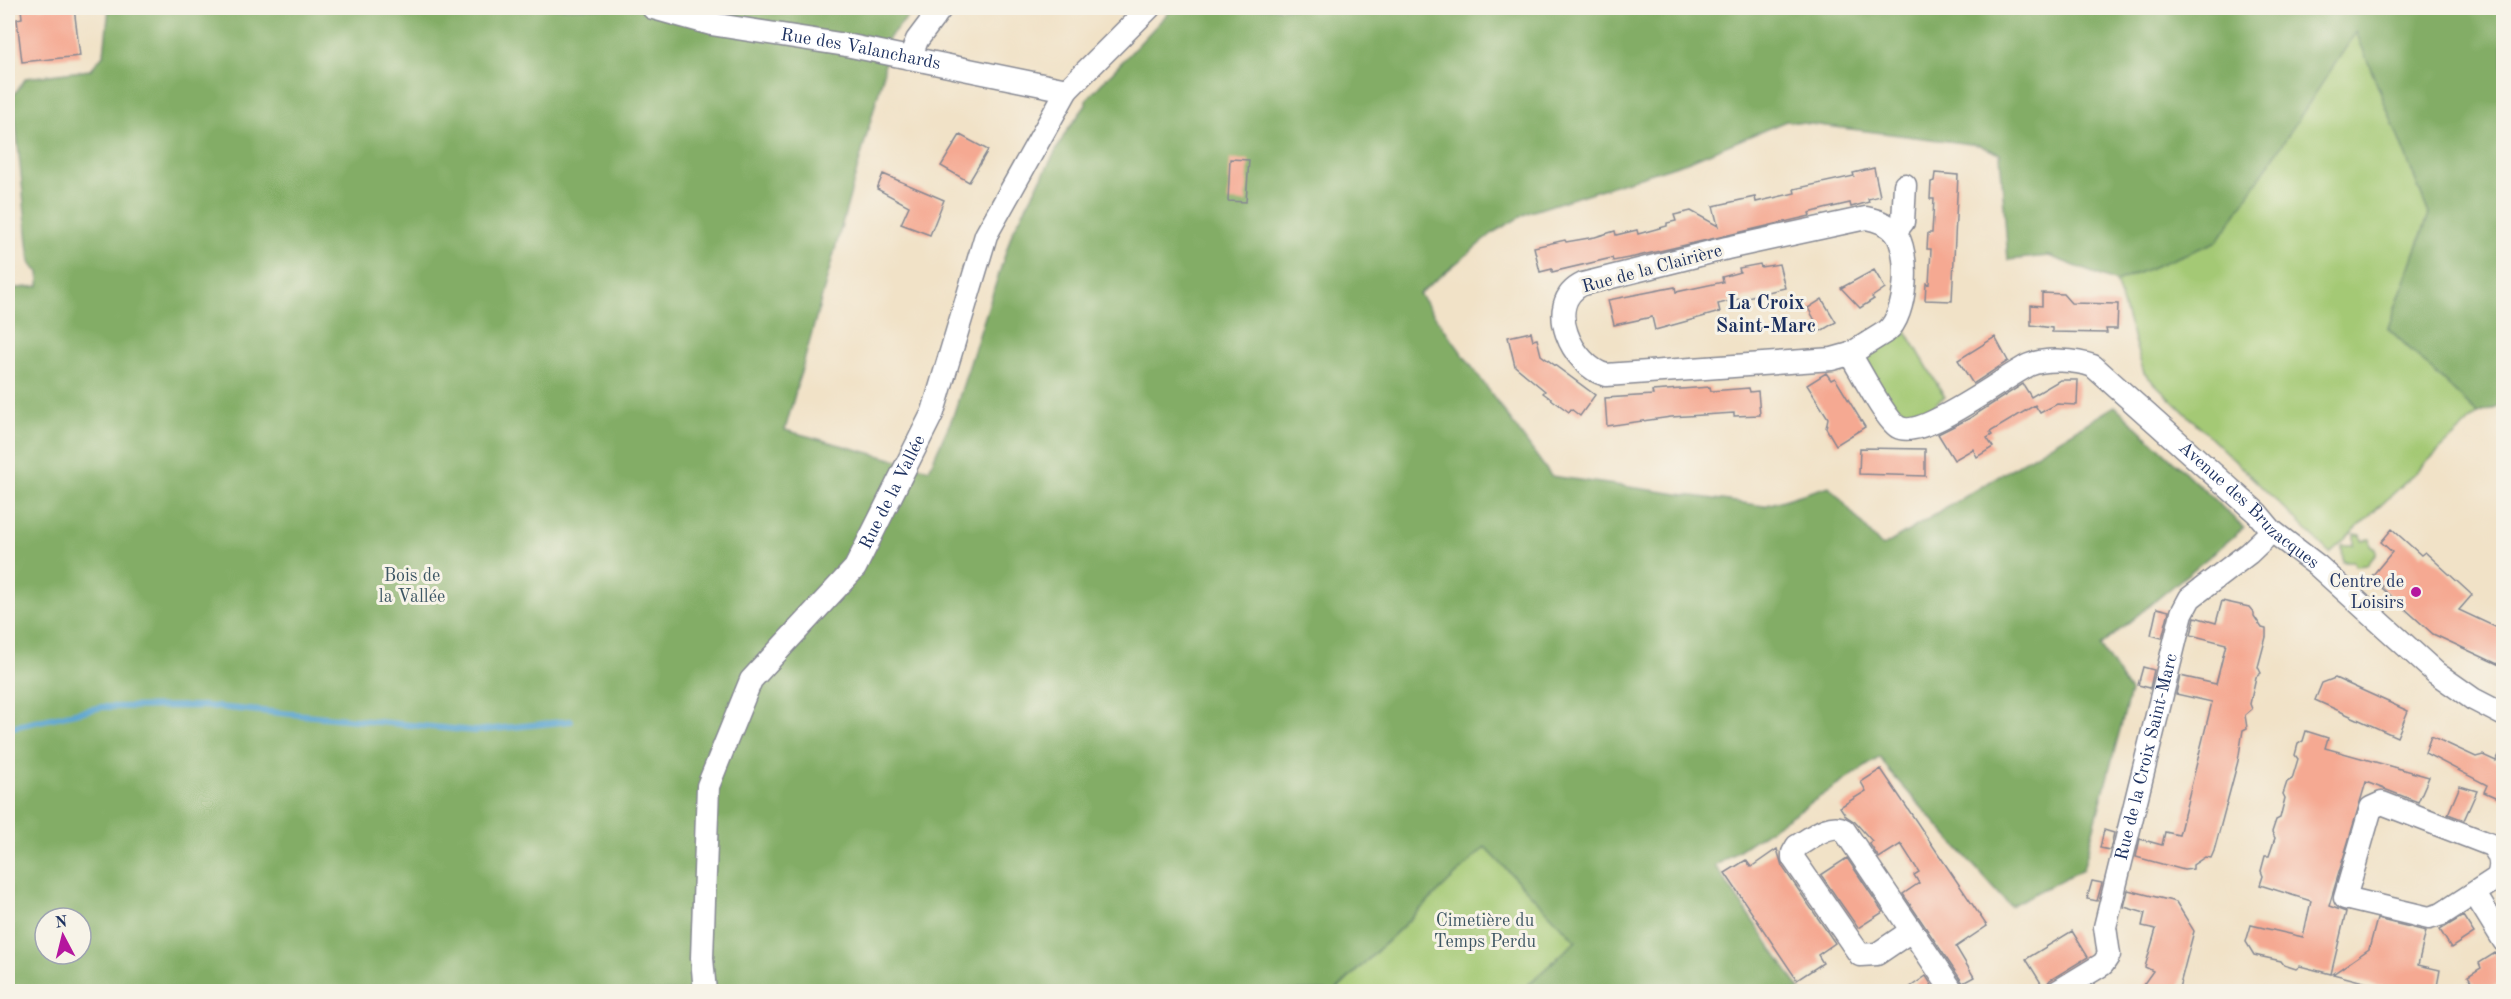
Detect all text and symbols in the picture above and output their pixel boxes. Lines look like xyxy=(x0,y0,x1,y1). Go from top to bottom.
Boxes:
street label: Rue des Valanchards xyxy=(779,26,942,73)
street label: Rue de la Clairière xyxy=(1580,242,1724,296)
district label: La Croix Saint-Marc xyxy=(1716,294,1816,337)
street label: Rue de la Vallée xyxy=(857,432,929,552)
street label: Avenue des Bruzacques xyxy=(2175,438,2322,572)
park label: Bois de la Vallée xyxy=(379,567,445,606)
place label: Centre de Loisirs xyxy=(2329,573,2404,612)
marker: Centre de Loisirs xyxy=(2409,585,2423,599)
street label: Rue de la Croix Saint-Marc xyxy=(2113,652,2181,862)
north arrow xyxy=(33,906,93,966)
park label: Cimetière du Temps Perdu xyxy=(1434,912,1537,951)
text: N xyxy=(54,914,69,932)

